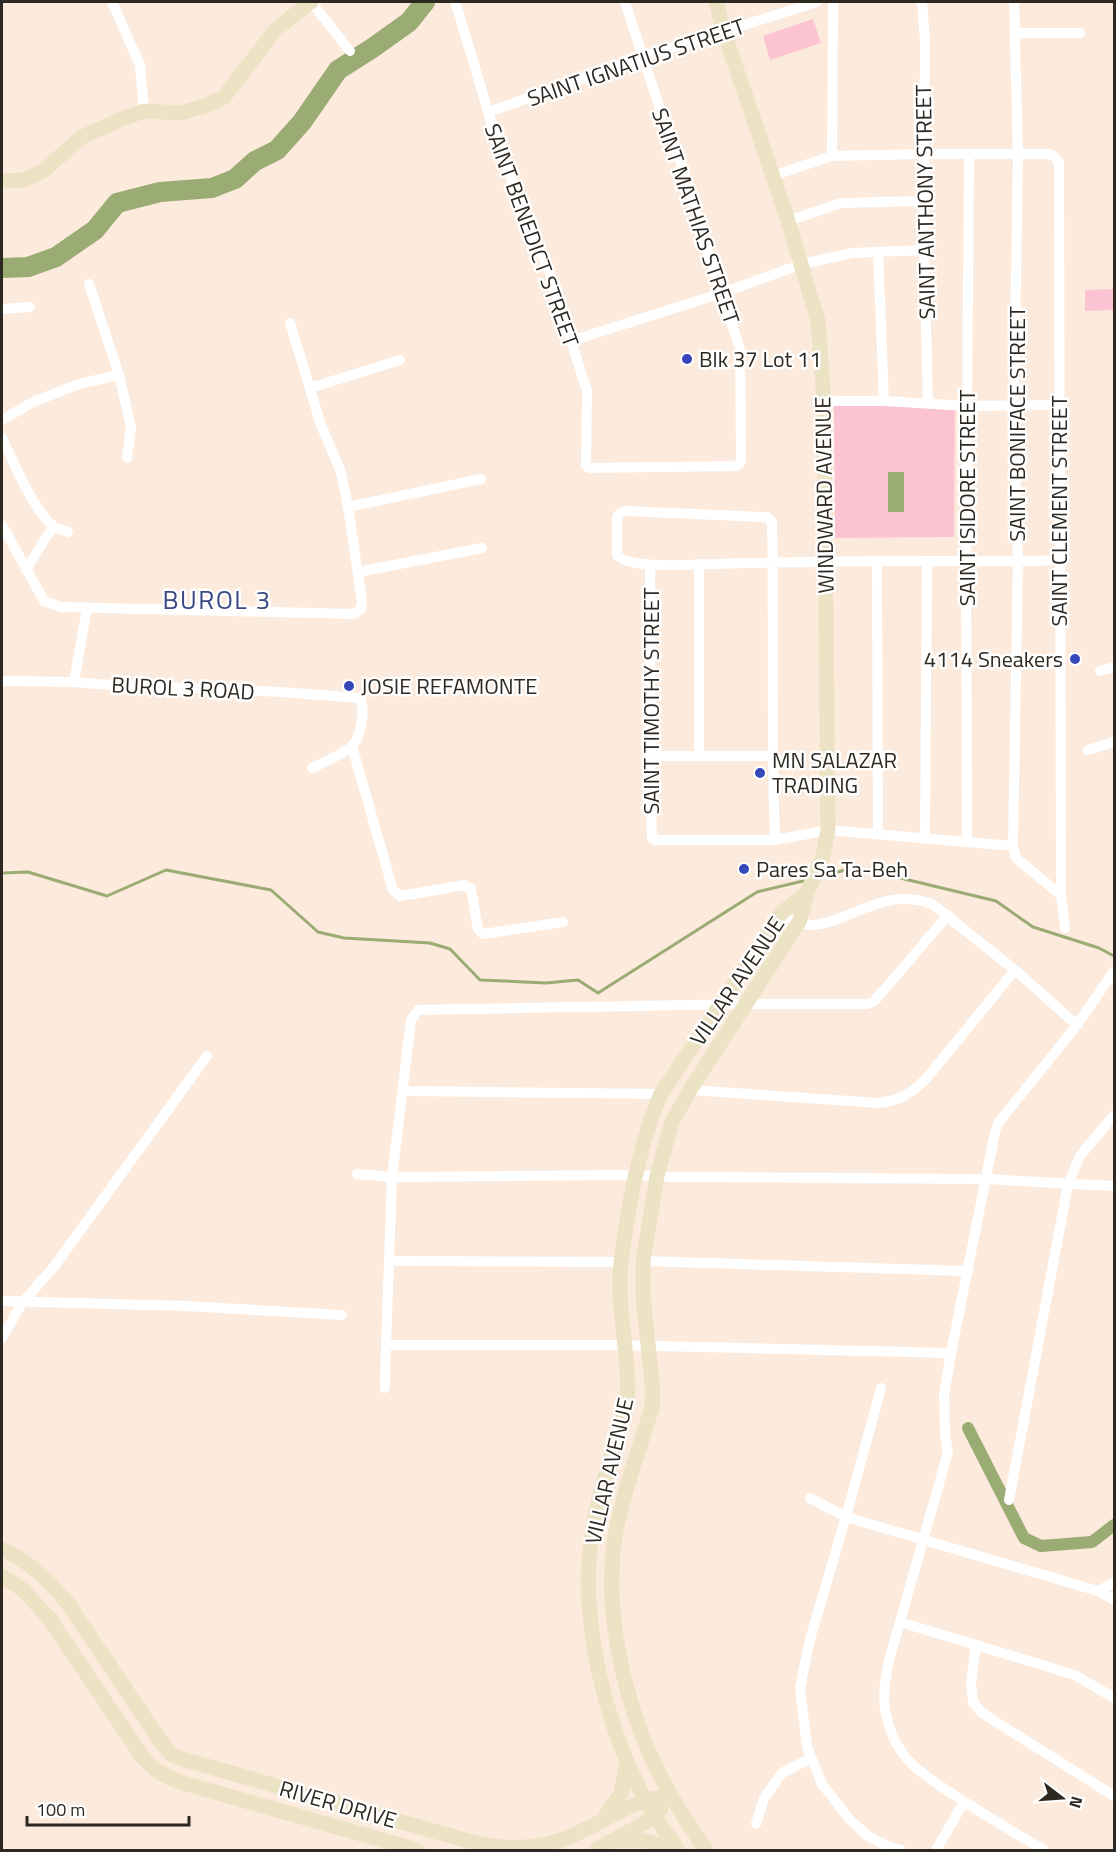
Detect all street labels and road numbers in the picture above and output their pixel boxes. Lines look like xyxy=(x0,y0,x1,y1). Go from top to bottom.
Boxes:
street label: SAINT IGNATIUS STREET xyxy=(523,9,750,115)
street label: SAINT ANTHONY STREET xyxy=(906,84,944,320)
street label: SAINT MATHIAS STREET xyxy=(643,103,749,329)
street label: SAINT BENEDICT STREET xyxy=(476,119,588,352)
street label: SAINT BONIFACE STREET xyxy=(1000,306,1034,542)
street label: SAINT ISIDORE STREET xyxy=(950,389,984,606)
street label: SAINT CLEMENT STREET xyxy=(1042,395,1076,627)
street label: WINDWARD AVENUE xyxy=(805,396,843,594)
street label: SAINT TIMOTHY STREET xyxy=(634,587,668,815)
street label: BUROL 3 ROAD xyxy=(110,667,256,709)
street label: VILLAR AVENUE xyxy=(681,910,793,1052)
street label: VILLAR AVENUE xyxy=(576,1394,642,1548)
street label: RIVER DRIVE xyxy=(275,1771,401,1837)

